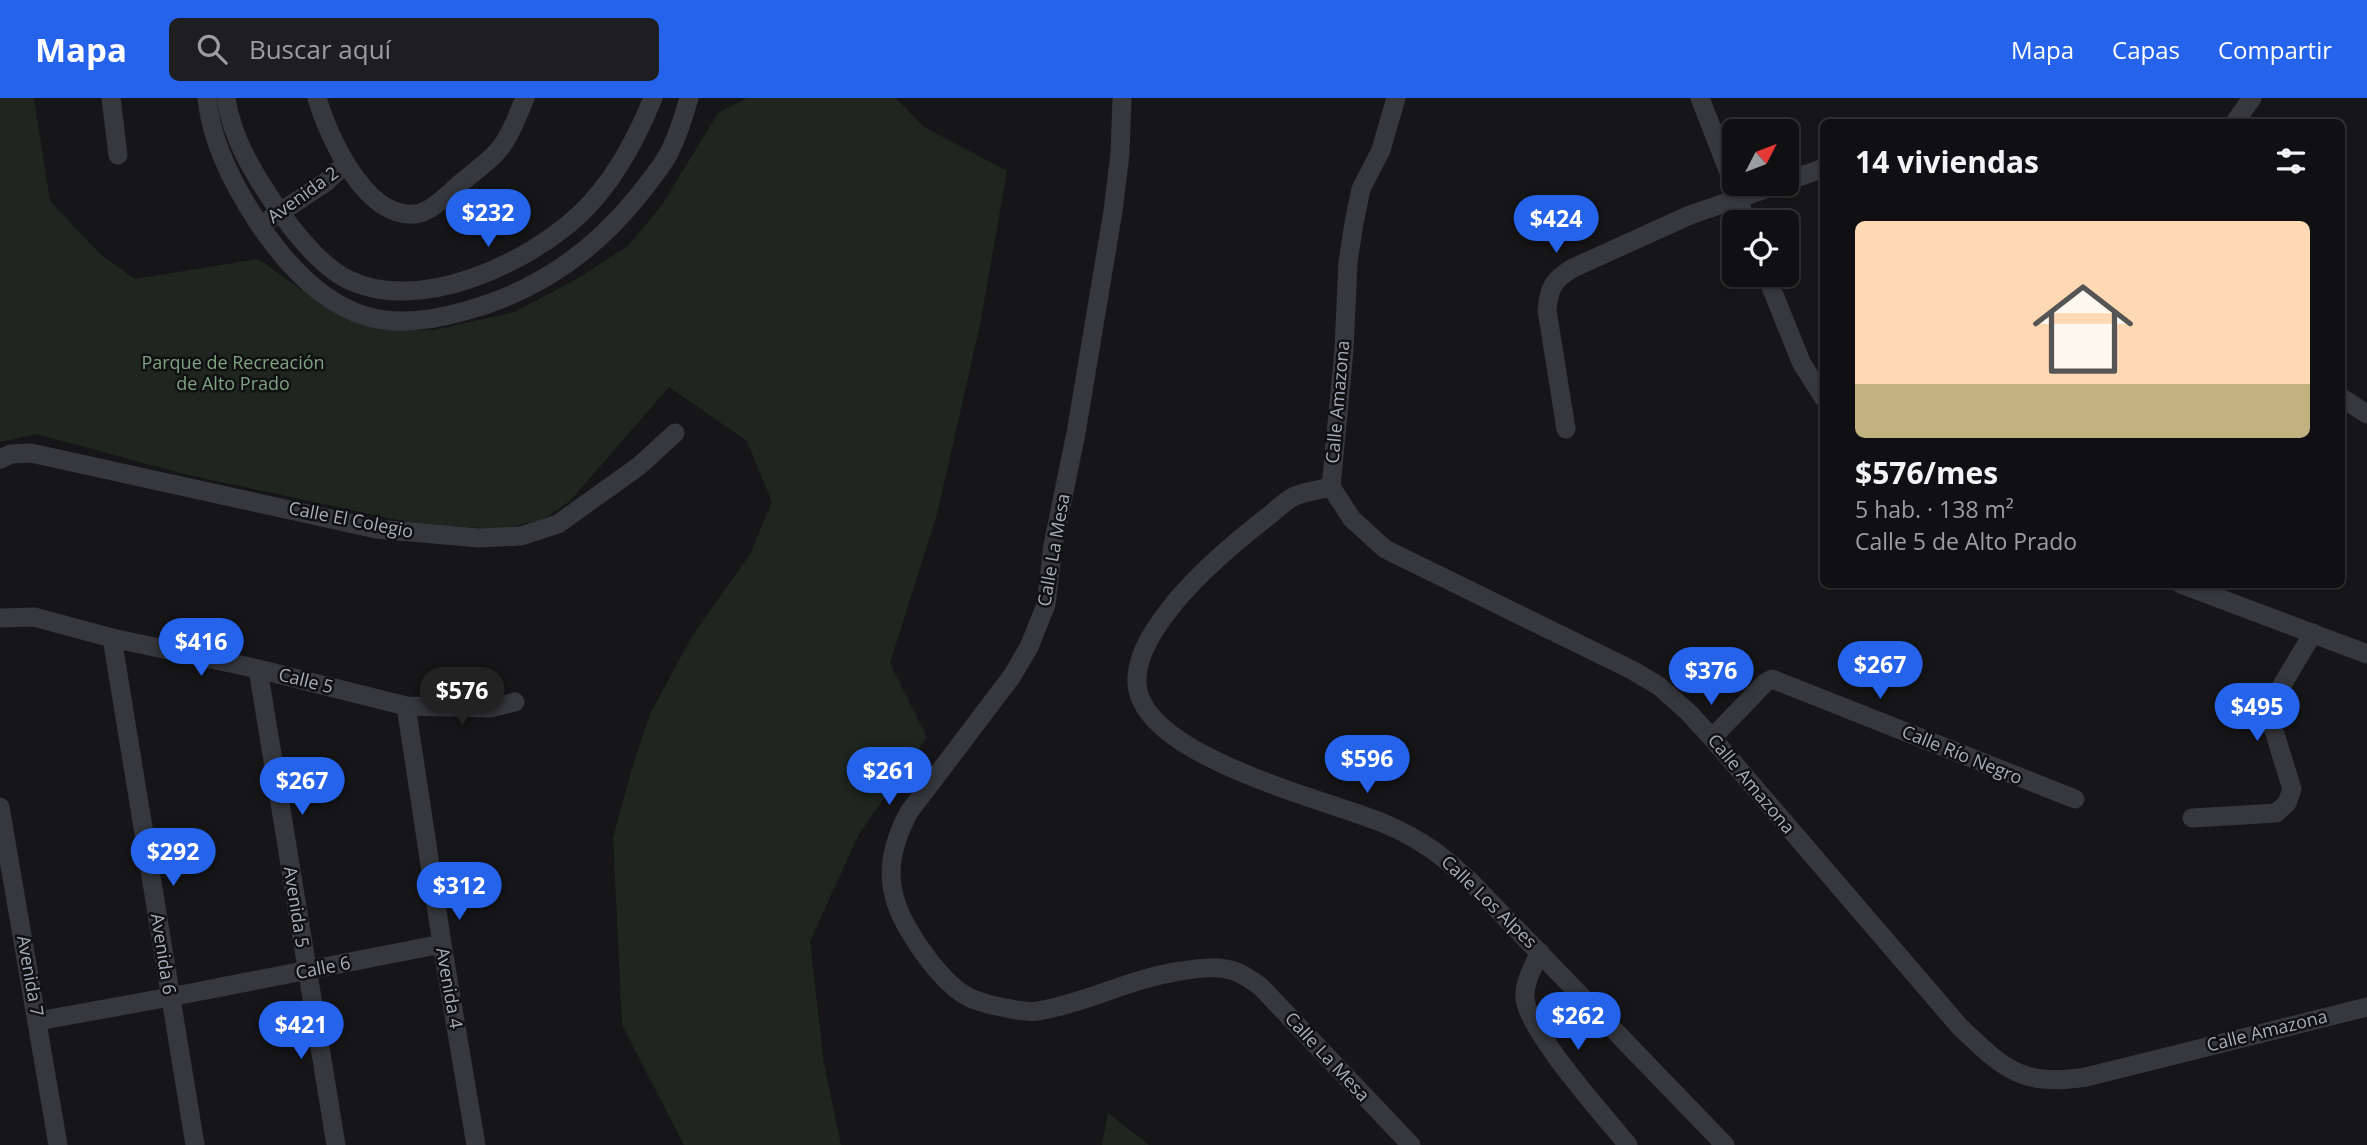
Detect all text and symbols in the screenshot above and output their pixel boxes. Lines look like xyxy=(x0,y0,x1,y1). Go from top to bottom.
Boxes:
search box xyxy=(169,18,659,81)
text: Mapa xyxy=(35,27,127,72)
icon: search xyxy=(193,30,231,68)
text: Buscar aquí xyxy=(249,31,391,67)
text: Mapa xyxy=(2011,33,2074,66)
text: Capas xyxy=(2112,33,2180,66)
text: Compartir xyxy=(2218,33,2332,66)
north arrow xyxy=(1722,119,1799,196)
map controls xyxy=(1722,119,1799,287)
text: 14 viviendas xyxy=(1855,141,2039,182)
icon: filters xyxy=(2272,142,2310,180)
street label: Avenida 2 xyxy=(262,160,343,228)
pin: $232 xyxy=(447,190,529,249)
pin: $424 xyxy=(1515,195,1597,255)
text: $232 xyxy=(462,196,514,228)
text: $424 xyxy=(1530,202,1582,234)
button: locate xyxy=(1722,210,1799,287)
icon: home xyxy=(2020,266,2146,392)
street label: Calle Amazona xyxy=(1320,339,1354,465)
park label: Parque de Recreación de Alto Prado xyxy=(141,350,325,395)
text: $576/mes xyxy=(1855,452,1998,493)
street label: Calle La Mesa xyxy=(1031,492,1075,608)
text: 5 hab. · 138 m² xyxy=(1855,493,2014,525)
street label: Calle El Colegio xyxy=(287,495,416,543)
text: Calle 5 de Alto Prado xyxy=(1855,525,2077,557)
pin: $416 xyxy=(160,618,242,678)
text: $416 xyxy=(175,625,227,657)
pin: $267 xyxy=(1839,642,1921,701)
pin: $376 xyxy=(1670,648,1752,707)
text: $267 xyxy=(1854,648,1906,680)
text: $376 xyxy=(1685,654,1737,686)
street label: Calle 5 xyxy=(276,662,336,698)
pin: $576 xyxy=(421,668,503,727)
text: $576 xyxy=(436,674,488,706)
pin: $495 xyxy=(2216,684,2298,743)
text: $495 xyxy=(2231,690,2283,722)
street label: Calle Río Negro xyxy=(1899,719,2026,789)
street label: Calle Amazona xyxy=(1703,728,1801,838)
pin: $596 xyxy=(1326,736,1408,795)
text: $596 xyxy=(1341,742,1393,774)
pin: $261 xyxy=(848,748,930,807)
text: $261 xyxy=(863,754,915,786)
pin: $267 xyxy=(261,758,343,817)
text: $267 xyxy=(276,764,328,796)
pin: $292 xyxy=(132,828,214,888)
text: $292 xyxy=(147,835,199,867)
street label: Calle Los Alpes xyxy=(1437,849,1543,953)
pin: $312 xyxy=(418,862,500,922)
street label: Avenida 5 xyxy=(279,864,315,949)
text: $312 xyxy=(433,869,485,901)
street label: Avenida 6 xyxy=(146,911,182,996)
street label: Avenida 7 xyxy=(12,933,50,1018)
street label: Avenida 4 xyxy=(431,945,469,1030)
street label: Calle 6 xyxy=(293,950,352,984)
pin: $262 xyxy=(1537,992,1619,1052)
text: $262 xyxy=(1552,999,1604,1031)
pin: $421 xyxy=(260,1002,342,1061)
street label: Calle Amazona xyxy=(2204,1003,2330,1057)
street label: Calle La Mesa xyxy=(1280,1006,1375,1106)
text: $421 xyxy=(275,1008,327,1040)

